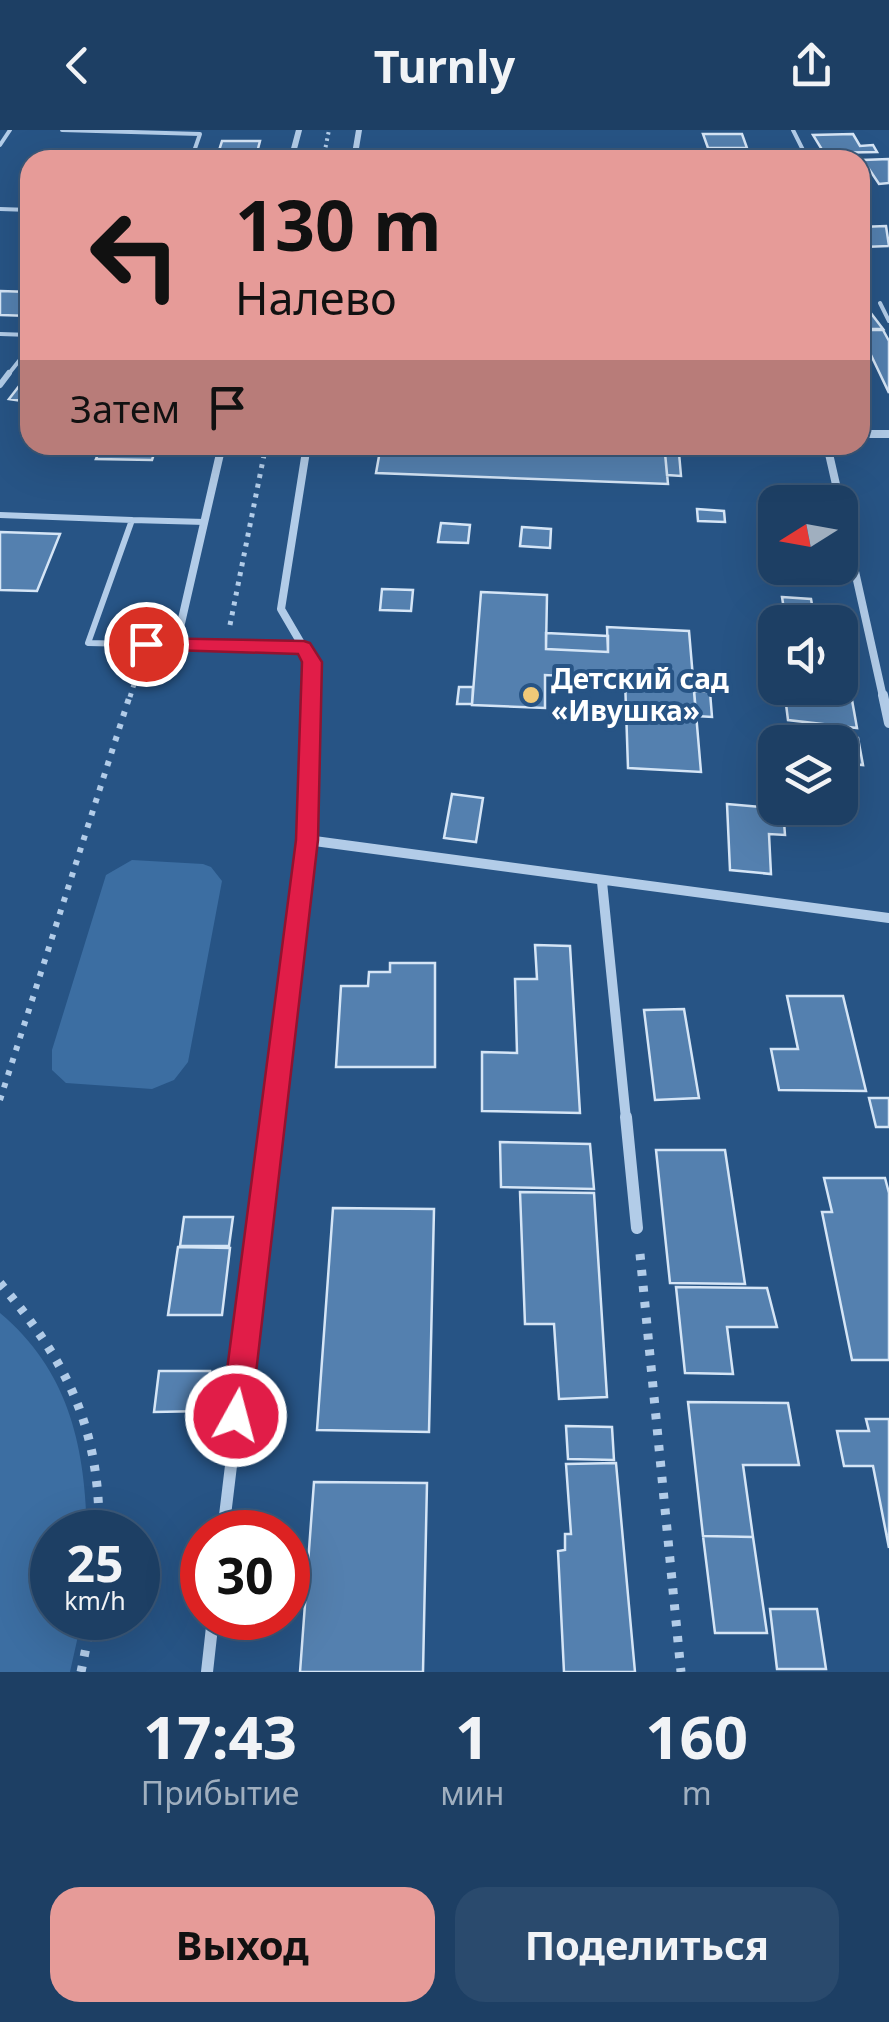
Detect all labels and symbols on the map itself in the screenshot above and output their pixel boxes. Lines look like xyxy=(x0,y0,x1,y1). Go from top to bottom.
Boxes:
north arrow xyxy=(758,485,858,585)
pin xyxy=(104,602,189,687)
place label: Детский сад «Ивушка» xyxy=(551,659,729,729)
marker: Детский сад «Ивушка» xyxy=(520,684,542,706)
position arrow xyxy=(184,1364,288,1468)
speed limit sign: 30 xyxy=(180,1510,310,1640)

